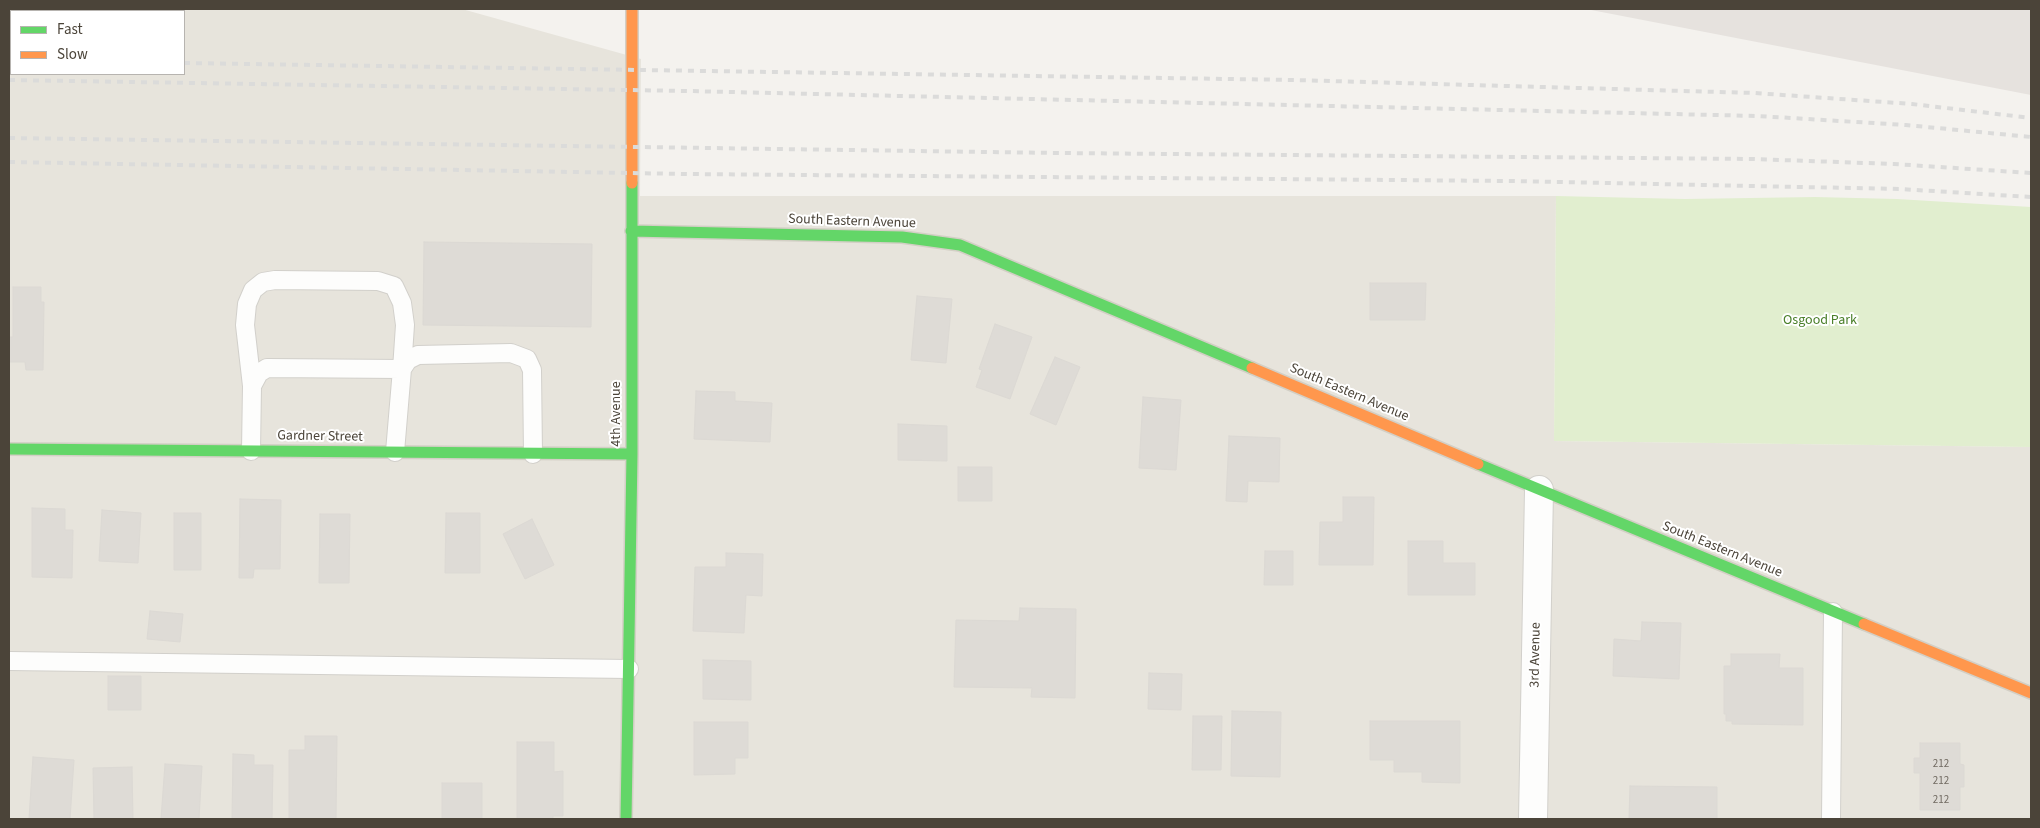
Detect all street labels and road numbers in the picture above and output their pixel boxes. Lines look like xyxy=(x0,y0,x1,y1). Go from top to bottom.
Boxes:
street label: South Eastern Avenue xyxy=(788,211,916,233)
street label: South Eastern Avenue xyxy=(1287,360,1411,426)
street label: 4th Avenue xyxy=(609,381,625,447)
street label: Gardner Street xyxy=(277,428,363,446)
street label: South Eastern Avenue xyxy=(1660,518,1784,582)
street label: 3rd Avenue xyxy=(1527,622,1545,688)

